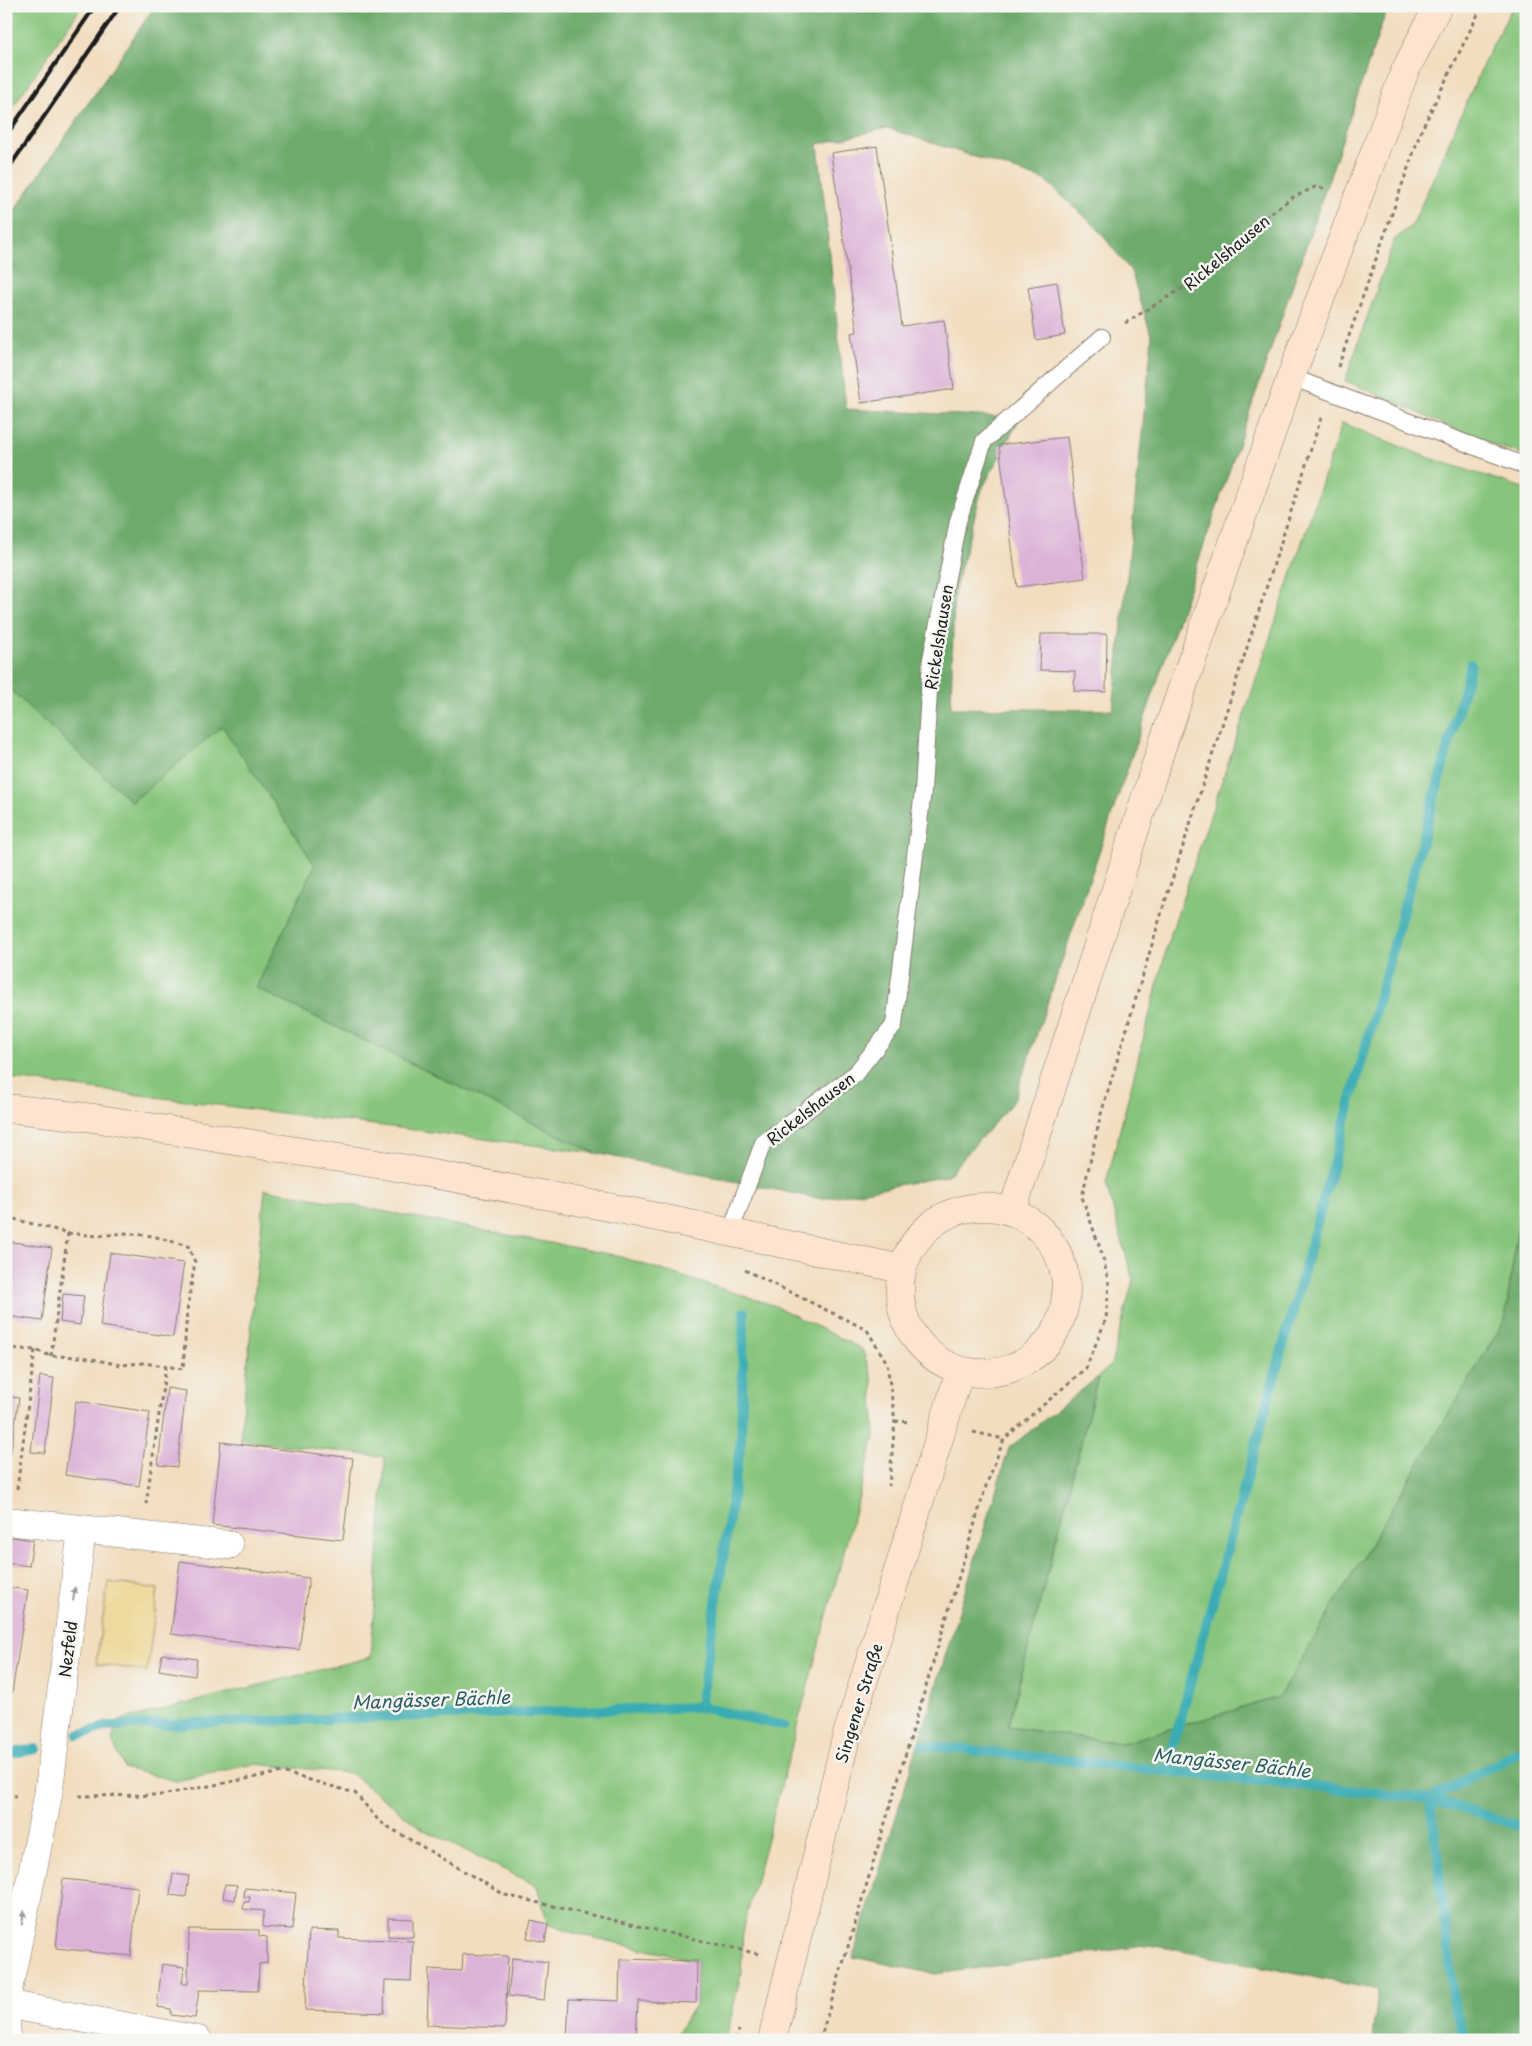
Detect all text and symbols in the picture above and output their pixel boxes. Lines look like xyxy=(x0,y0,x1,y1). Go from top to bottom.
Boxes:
street label: Rickelshausen xyxy=(1178,209,1274,295)
street label: Rickelshausen xyxy=(918,583,958,691)
street label: Rickelshausen xyxy=(761,1066,859,1150)
one-way arrow xyxy=(70,1586,78,1602)
street label: Nezfeld xyxy=(52,1619,82,1679)
street label: Singener Straße xyxy=(828,1640,888,1766)
water label: Mangässer Bächle xyxy=(351,1683,511,1715)
water label: Mangässer Bächle xyxy=(1152,1740,1313,1784)
one-way arrow xyxy=(19,1910,27,1925)

